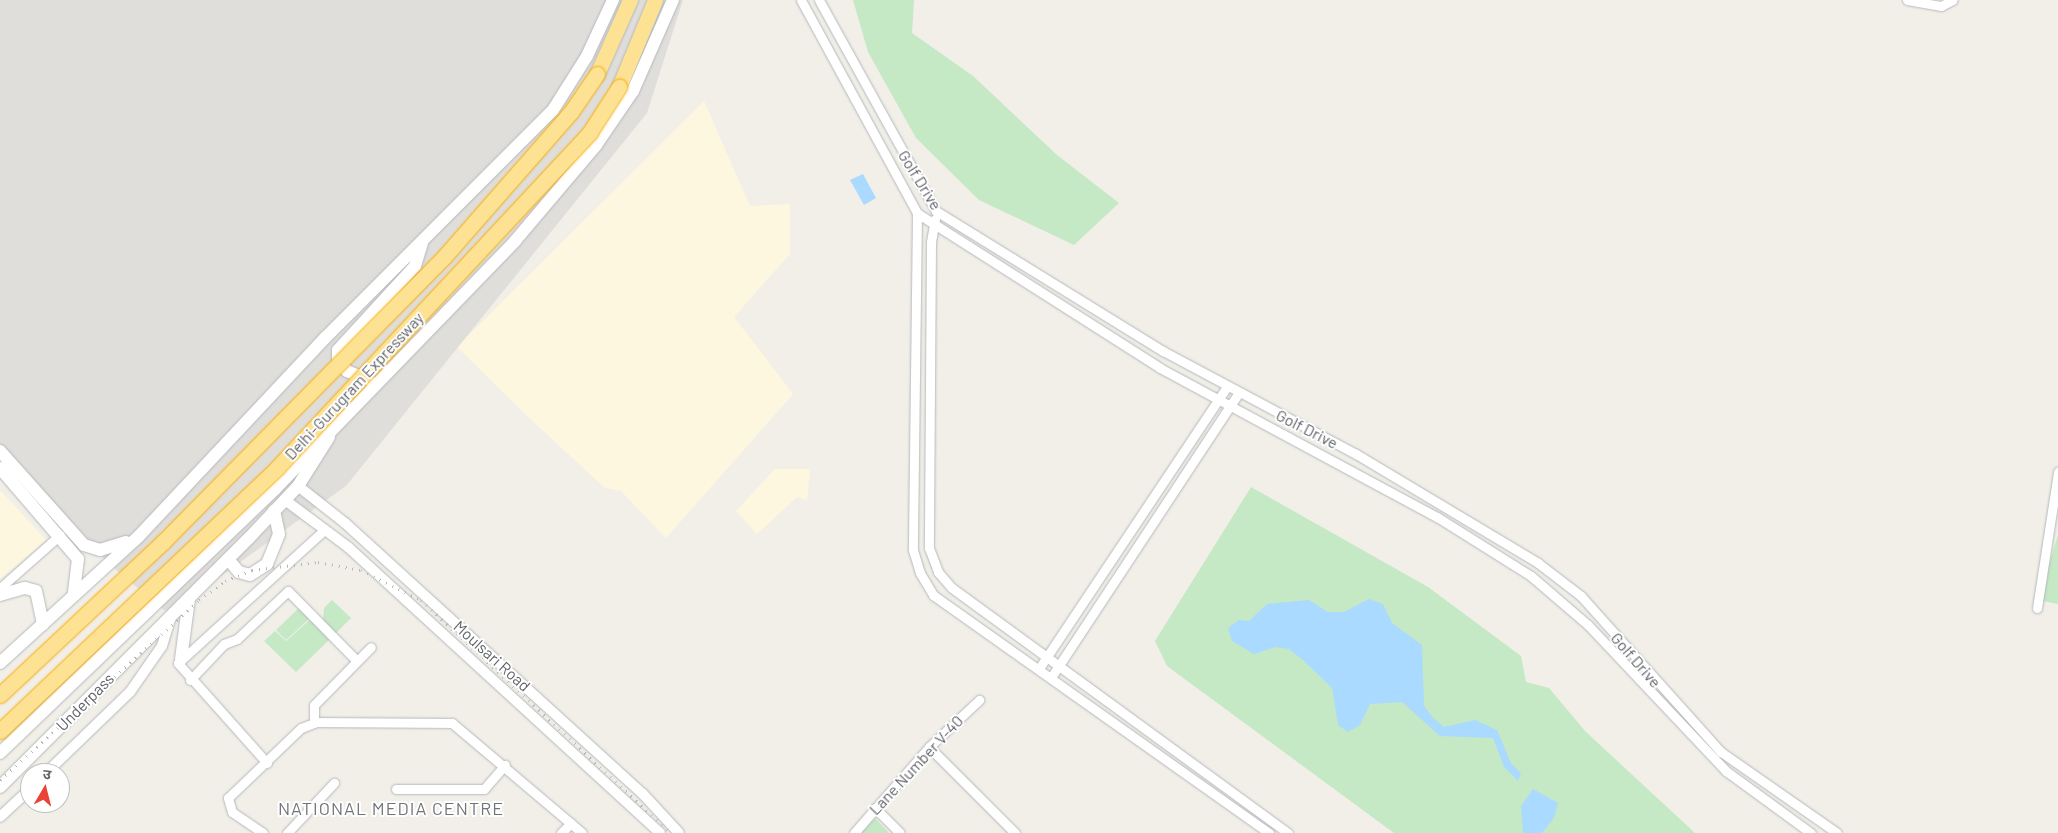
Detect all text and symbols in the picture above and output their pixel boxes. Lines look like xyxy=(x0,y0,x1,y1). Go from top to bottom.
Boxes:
street label: Golf Drive xyxy=(894,147,946,213)
street label: Delhi-Gurugram Expressway xyxy=(281,308,427,464)
street label: Golf Drive xyxy=(1273,405,1341,453)
street label: Moulsari Road xyxy=(450,616,534,696)
street label: Golf Drive xyxy=(1607,629,1665,691)
street label: Underpass xyxy=(52,669,118,735)
street label: Lane Number V-40 xyxy=(865,711,967,819)
north arrow xyxy=(20,763,70,813)
text: उ xyxy=(42,765,52,783)
district label: NATIONAL MEDIA CENTRE xyxy=(275,797,507,819)

